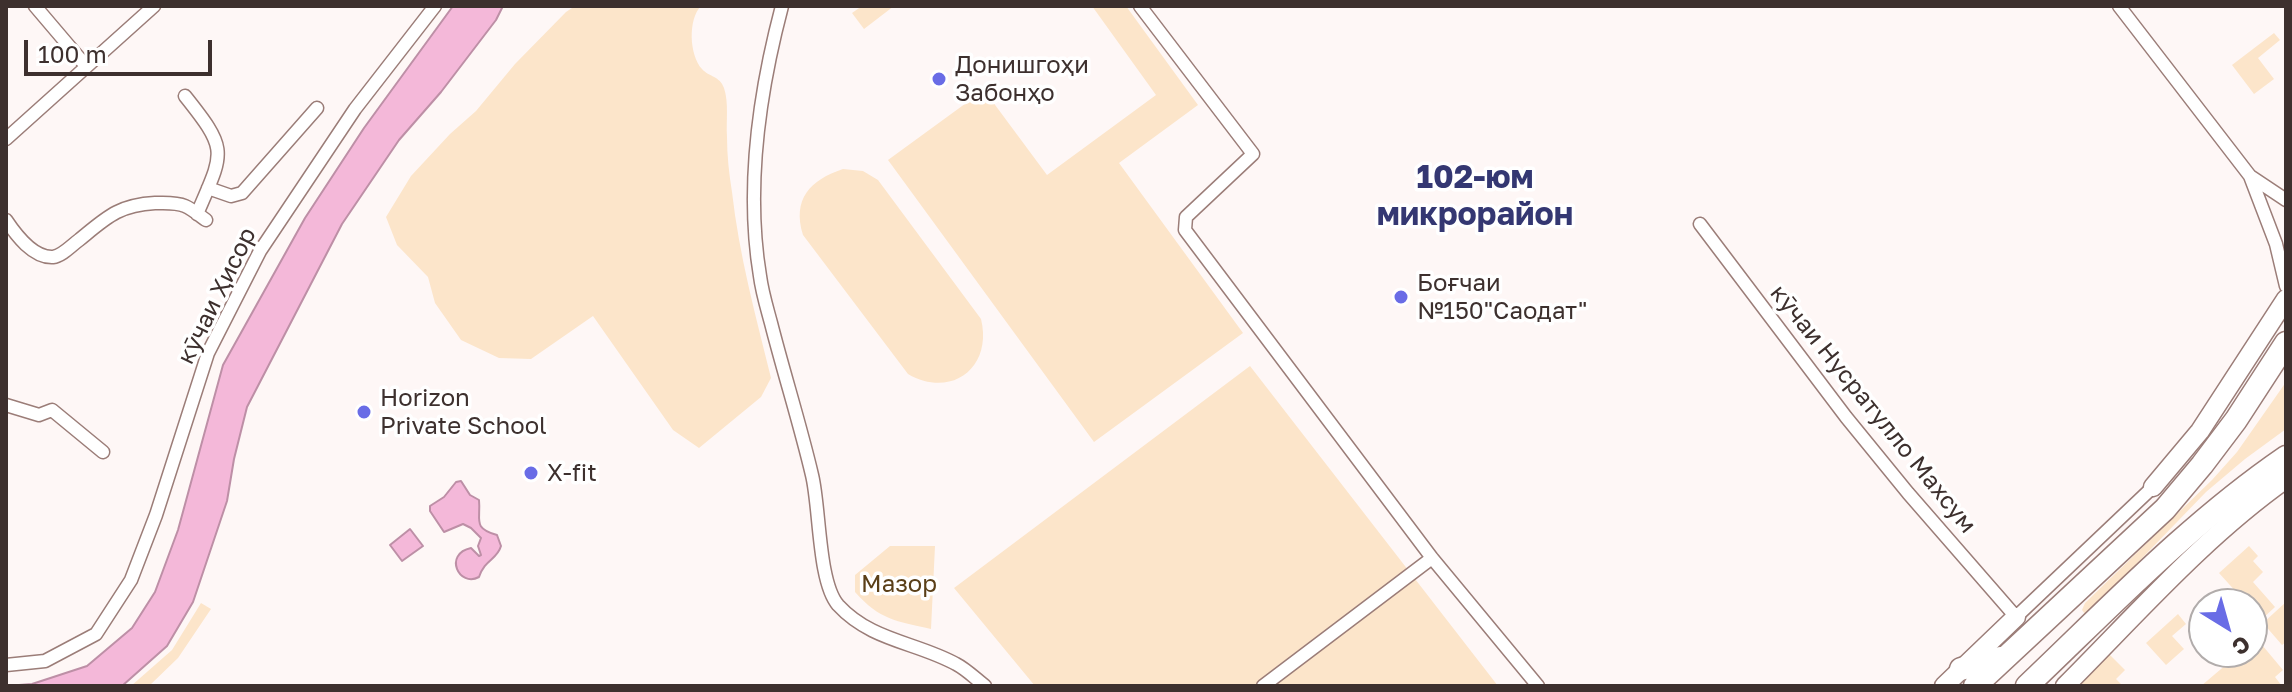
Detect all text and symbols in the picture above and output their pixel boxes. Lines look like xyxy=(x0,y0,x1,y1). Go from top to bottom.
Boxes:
scale bar xyxy=(28,24,216,74)
text: 100 m xyxy=(38,39,107,68)
place label: Донишгоҳи Забонҳо xyxy=(955,51,1089,107)
marker: Донишгоҳи Забонҳо xyxy=(930,70,948,88)
district label: 102-юм микрорайон xyxy=(1377,159,1573,234)
street label: кӯчаи Ҳисор xyxy=(172,223,262,369)
place label: Боғчаи №150"Саодат" xyxy=(1417,269,1587,325)
street label: кӯчаи Нусратулло Махсум xyxy=(1764,279,1982,539)
marker: Боғчаи №150"Саодат" xyxy=(1392,288,1410,306)
place label: Horizon Private School xyxy=(380,384,547,440)
marker: Horizon Private School xyxy=(355,403,373,421)
place label: X-fit xyxy=(547,459,597,487)
marker: X-fit xyxy=(522,464,540,482)
park label: Мазор xyxy=(861,570,937,598)
north arrow xyxy=(2188,588,2268,668)
text: С xyxy=(2227,630,2256,661)

